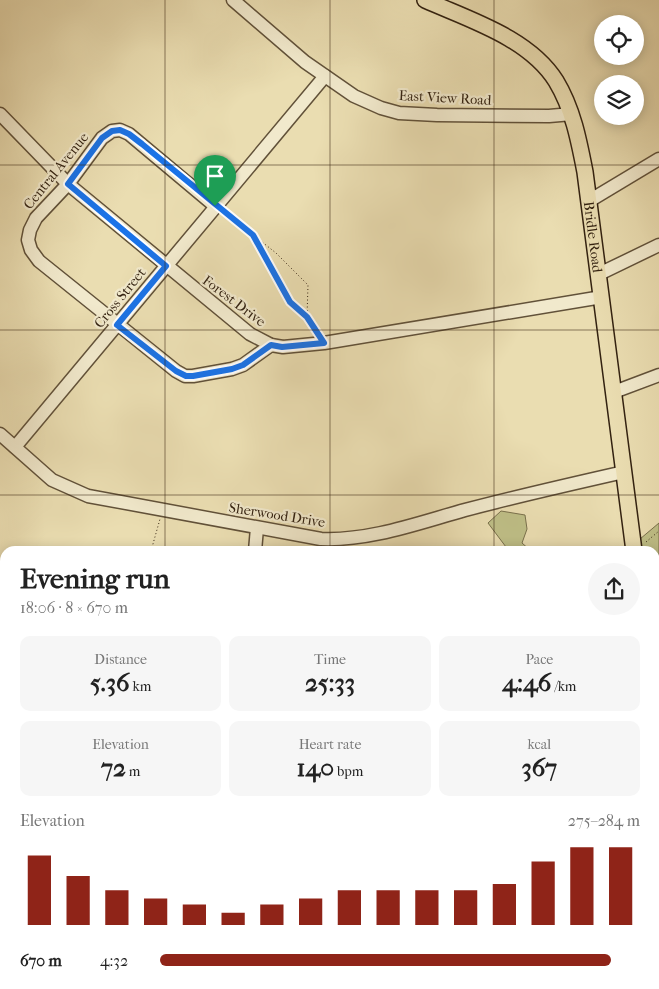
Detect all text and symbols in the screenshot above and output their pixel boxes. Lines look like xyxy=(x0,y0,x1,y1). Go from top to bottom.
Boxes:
map controls xyxy=(594,15,644,125)
button: locate xyxy=(594,15,644,65)
button: layers xyxy=(594,75,644,125)
street label: East View Road xyxy=(398,87,492,109)
street label: Central Avenue xyxy=(20,129,92,213)
pin xyxy=(194,155,236,206)
icon: arrive xyxy=(201,162,229,190)
street label: Bridle Road xyxy=(580,200,606,274)
street label: Cross Street xyxy=(91,264,149,332)
street label: Forest Drive xyxy=(199,272,269,330)
street label: Sherwood Drive xyxy=(228,499,326,531)
text: Evening run xyxy=(20,562,170,595)
button: share xyxy=(588,563,640,615)
text: 18:06 · 8 × 670 m xyxy=(20,598,128,617)
text: Distance xyxy=(94,651,147,668)
text: Time xyxy=(314,651,346,668)
text: Pace xyxy=(525,651,553,668)
text: 5.36 xyxy=(90,668,129,697)
text: 25:33 xyxy=(305,668,355,697)
text: 4:46 xyxy=(502,668,551,697)
text: km xyxy=(129,678,151,695)
text: /km xyxy=(551,678,577,695)
text: Elevation xyxy=(92,736,149,753)
text: Heart rate xyxy=(299,736,361,753)
text: kcal xyxy=(528,736,551,753)
text: 72 xyxy=(101,753,126,782)
text: 140 xyxy=(296,753,334,782)
text: 367 xyxy=(521,753,557,782)
text: m xyxy=(126,763,140,780)
text: bpm xyxy=(334,763,363,780)
text: Elevation xyxy=(20,811,85,830)
text: 275–284 m xyxy=(568,811,640,830)
text: 670 m xyxy=(20,951,62,970)
text: 4:32 xyxy=(100,951,128,970)

